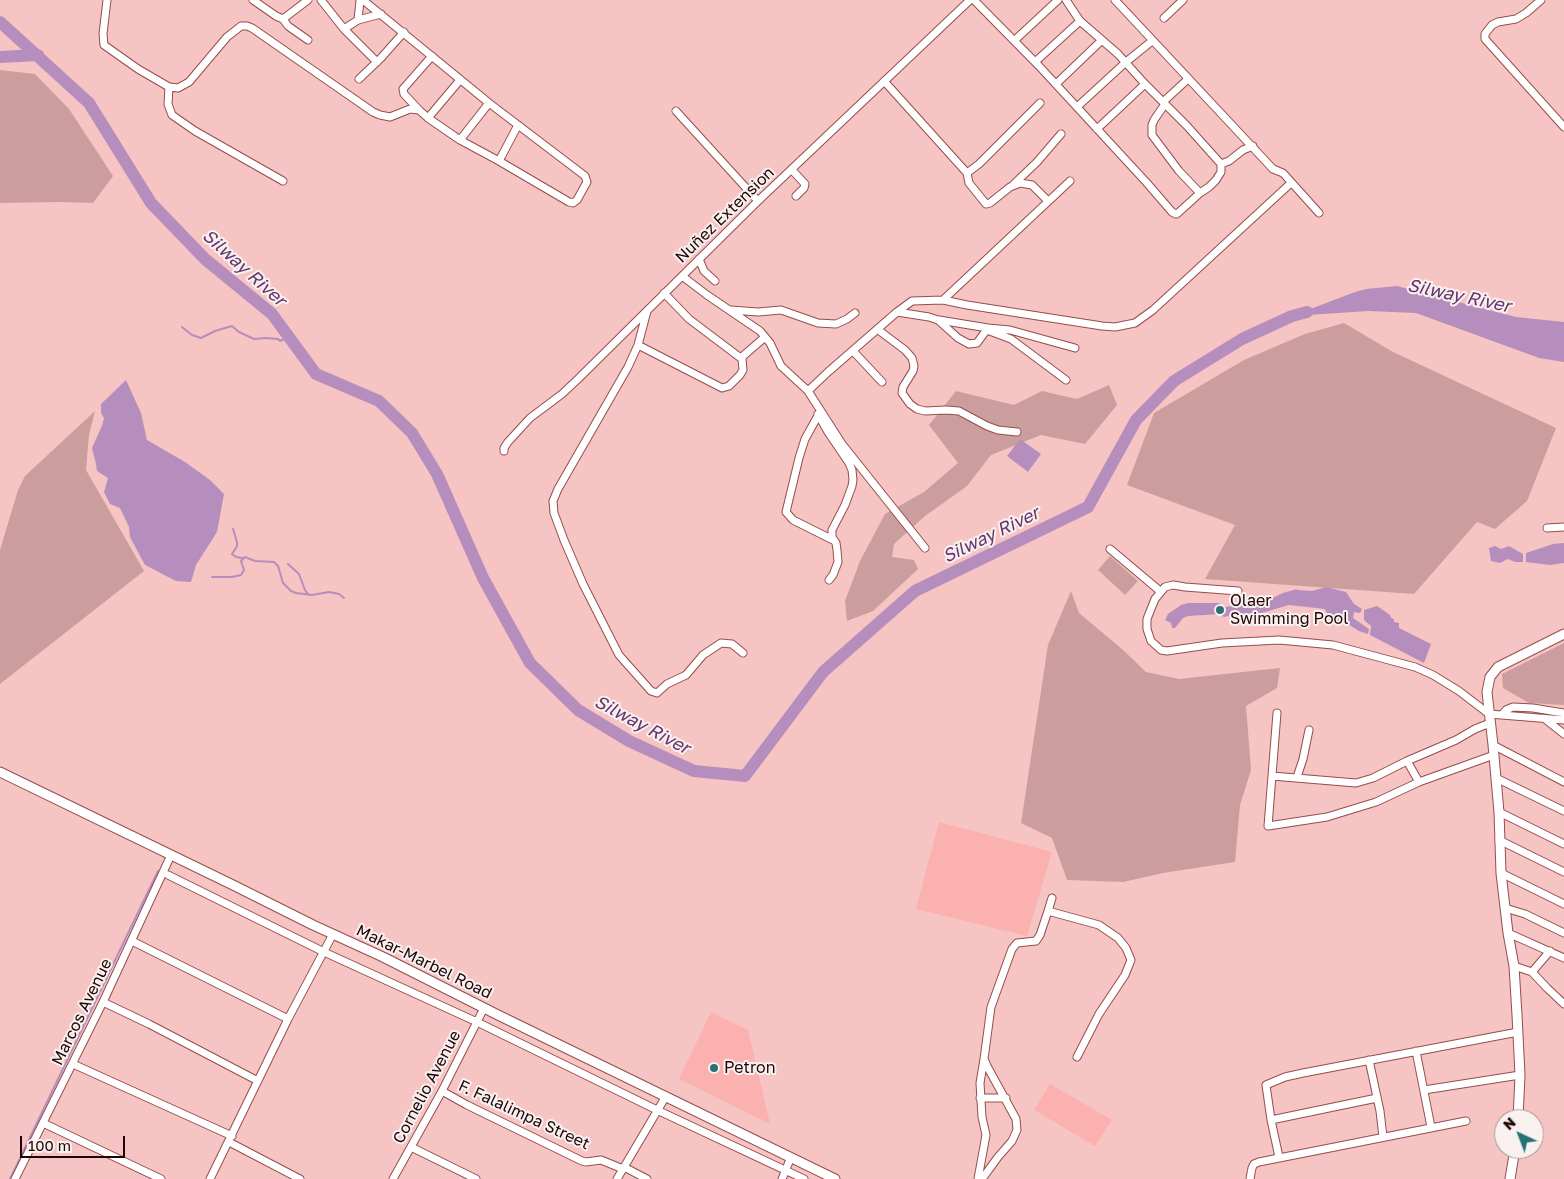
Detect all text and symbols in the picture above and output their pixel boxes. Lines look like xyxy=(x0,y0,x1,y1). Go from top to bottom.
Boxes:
street label: Nuñez Extension xyxy=(672,163,778,267)
water label: Silway River xyxy=(198,225,290,311)
water label: Silway River xyxy=(1406,275,1512,317)
water label: Silway River xyxy=(939,502,1043,568)
place label: Olaer Swimming Pool xyxy=(1230,591,1348,629)
marker: Olaer Swimming Pool xyxy=(1214,604,1226,616)
water label: Silway River xyxy=(591,691,693,759)
street label: Makar-Marbel Road xyxy=(353,921,495,1003)
street label: Marcos Avenue xyxy=(48,956,116,1068)
street label: Cornelio Avenue xyxy=(389,1027,465,1147)
place label: Petron xyxy=(724,1058,776,1078)
marker: Petron xyxy=(708,1062,720,1074)
street label: F. Falalimpa Street xyxy=(455,1076,593,1154)
north arrow xyxy=(1494,1109,1544,1159)
text: N xyxy=(1499,1114,1519,1133)
scale bar xyxy=(22,1126,128,1158)
text: 100 m xyxy=(28,1136,71,1154)

